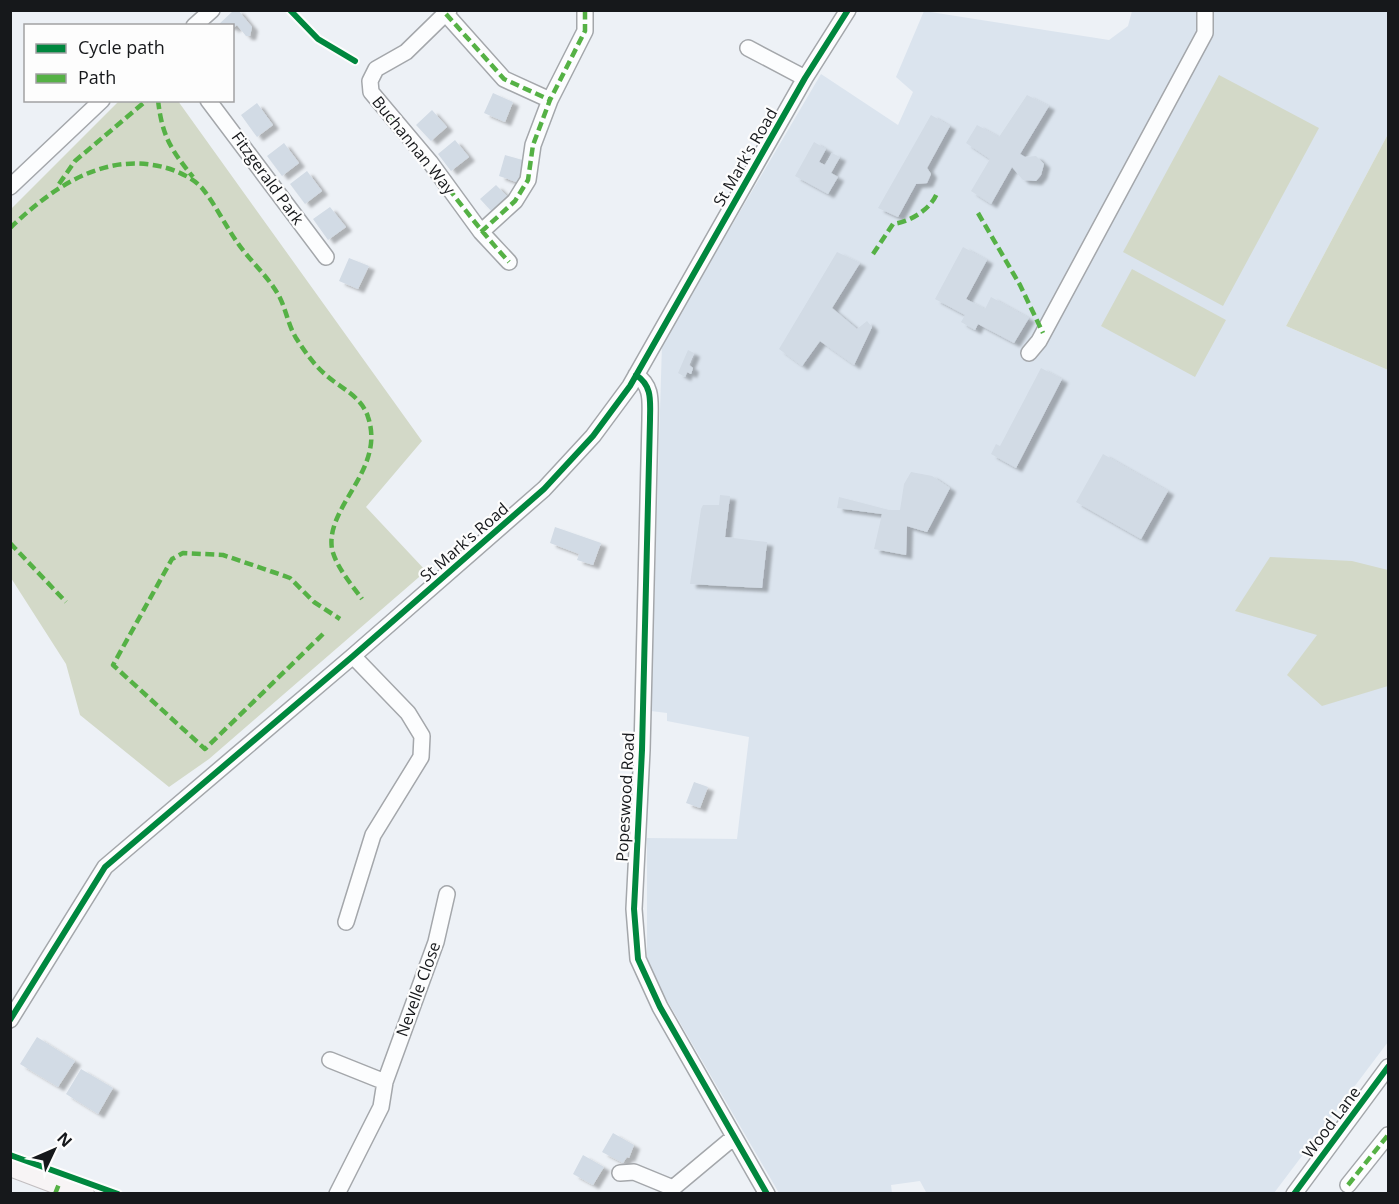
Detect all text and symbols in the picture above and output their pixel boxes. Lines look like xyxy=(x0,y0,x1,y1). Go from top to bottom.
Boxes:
legend xyxy=(24,24,234,102)
text: Cycle path xyxy=(78,35,165,59)
text: Path xyxy=(78,65,116,89)
street label: Buchannan Way xyxy=(367,91,461,200)
street label: St Mark's Road xyxy=(708,104,782,210)
street label: Fitzgerald Park xyxy=(227,127,310,229)
street label: St Mark's Road xyxy=(415,498,513,586)
street label: Popeswood Road xyxy=(611,732,639,862)
street label: Nevelle Close xyxy=(391,938,445,1040)
street label: Wood Lane xyxy=(1297,1082,1365,1162)
north arrow xyxy=(24,1120,84,1180)
text: N xyxy=(52,1127,77,1152)

